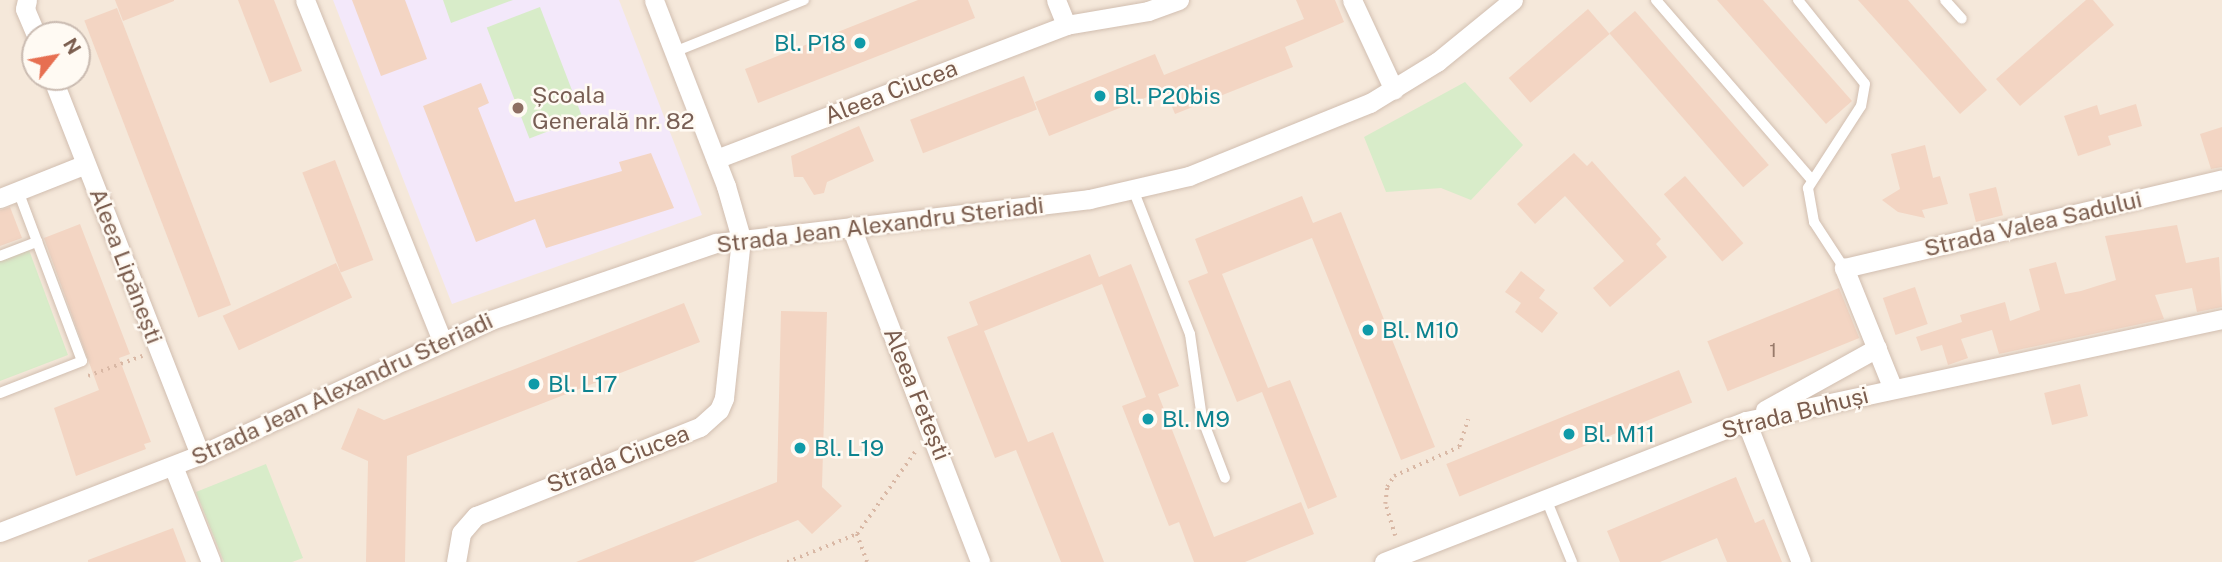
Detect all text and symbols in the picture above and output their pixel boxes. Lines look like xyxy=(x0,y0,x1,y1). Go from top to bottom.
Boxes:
north arrow xyxy=(21,21,91,91)
place label: Bl. P18 xyxy=(774,29,846,57)
text: N xyxy=(59,34,86,58)
marker: Bl. P18 xyxy=(852,35,868,51)
street label: Aleea Ciucea xyxy=(821,54,961,130)
place label: Școala Generală nr. 82 xyxy=(532,81,695,135)
place label: Bl. P20bis xyxy=(1114,82,1221,110)
marker: Bl. P20bis xyxy=(1092,88,1108,104)
marker: Școala Generală nr. 82 xyxy=(510,100,526,116)
street label: Aleea Lipănești xyxy=(84,184,168,348)
street label: Strada Valea Sadului xyxy=(1921,185,2145,263)
street label: Strada Jean Alexandru Steriadi xyxy=(715,191,1045,259)
street label: Strada Jean Alexandru Steriadi xyxy=(187,307,497,471)
place label: Bl. M10 xyxy=(1382,316,1459,344)
marker: Bl. M10 xyxy=(1360,322,1376,338)
street label: Aleea Fetești xyxy=(878,324,956,464)
house number: 1 xyxy=(1769,340,1777,362)
place label: Bl. L17 xyxy=(548,370,618,398)
marker: Bl. L17 xyxy=(526,376,542,392)
street label: Strada Buhuși xyxy=(1719,381,1871,445)
place label: Bl. M9 xyxy=(1162,405,1230,433)
marker: Bl. M9 xyxy=(1140,411,1156,427)
street label: Strada Ciucea xyxy=(543,419,693,499)
place label: Bl. M11 xyxy=(1583,420,1655,448)
marker: Bl. M11 xyxy=(1561,426,1577,442)
place label: Bl. L19 xyxy=(814,434,884,462)
marker: Bl. L19 xyxy=(792,440,808,456)

